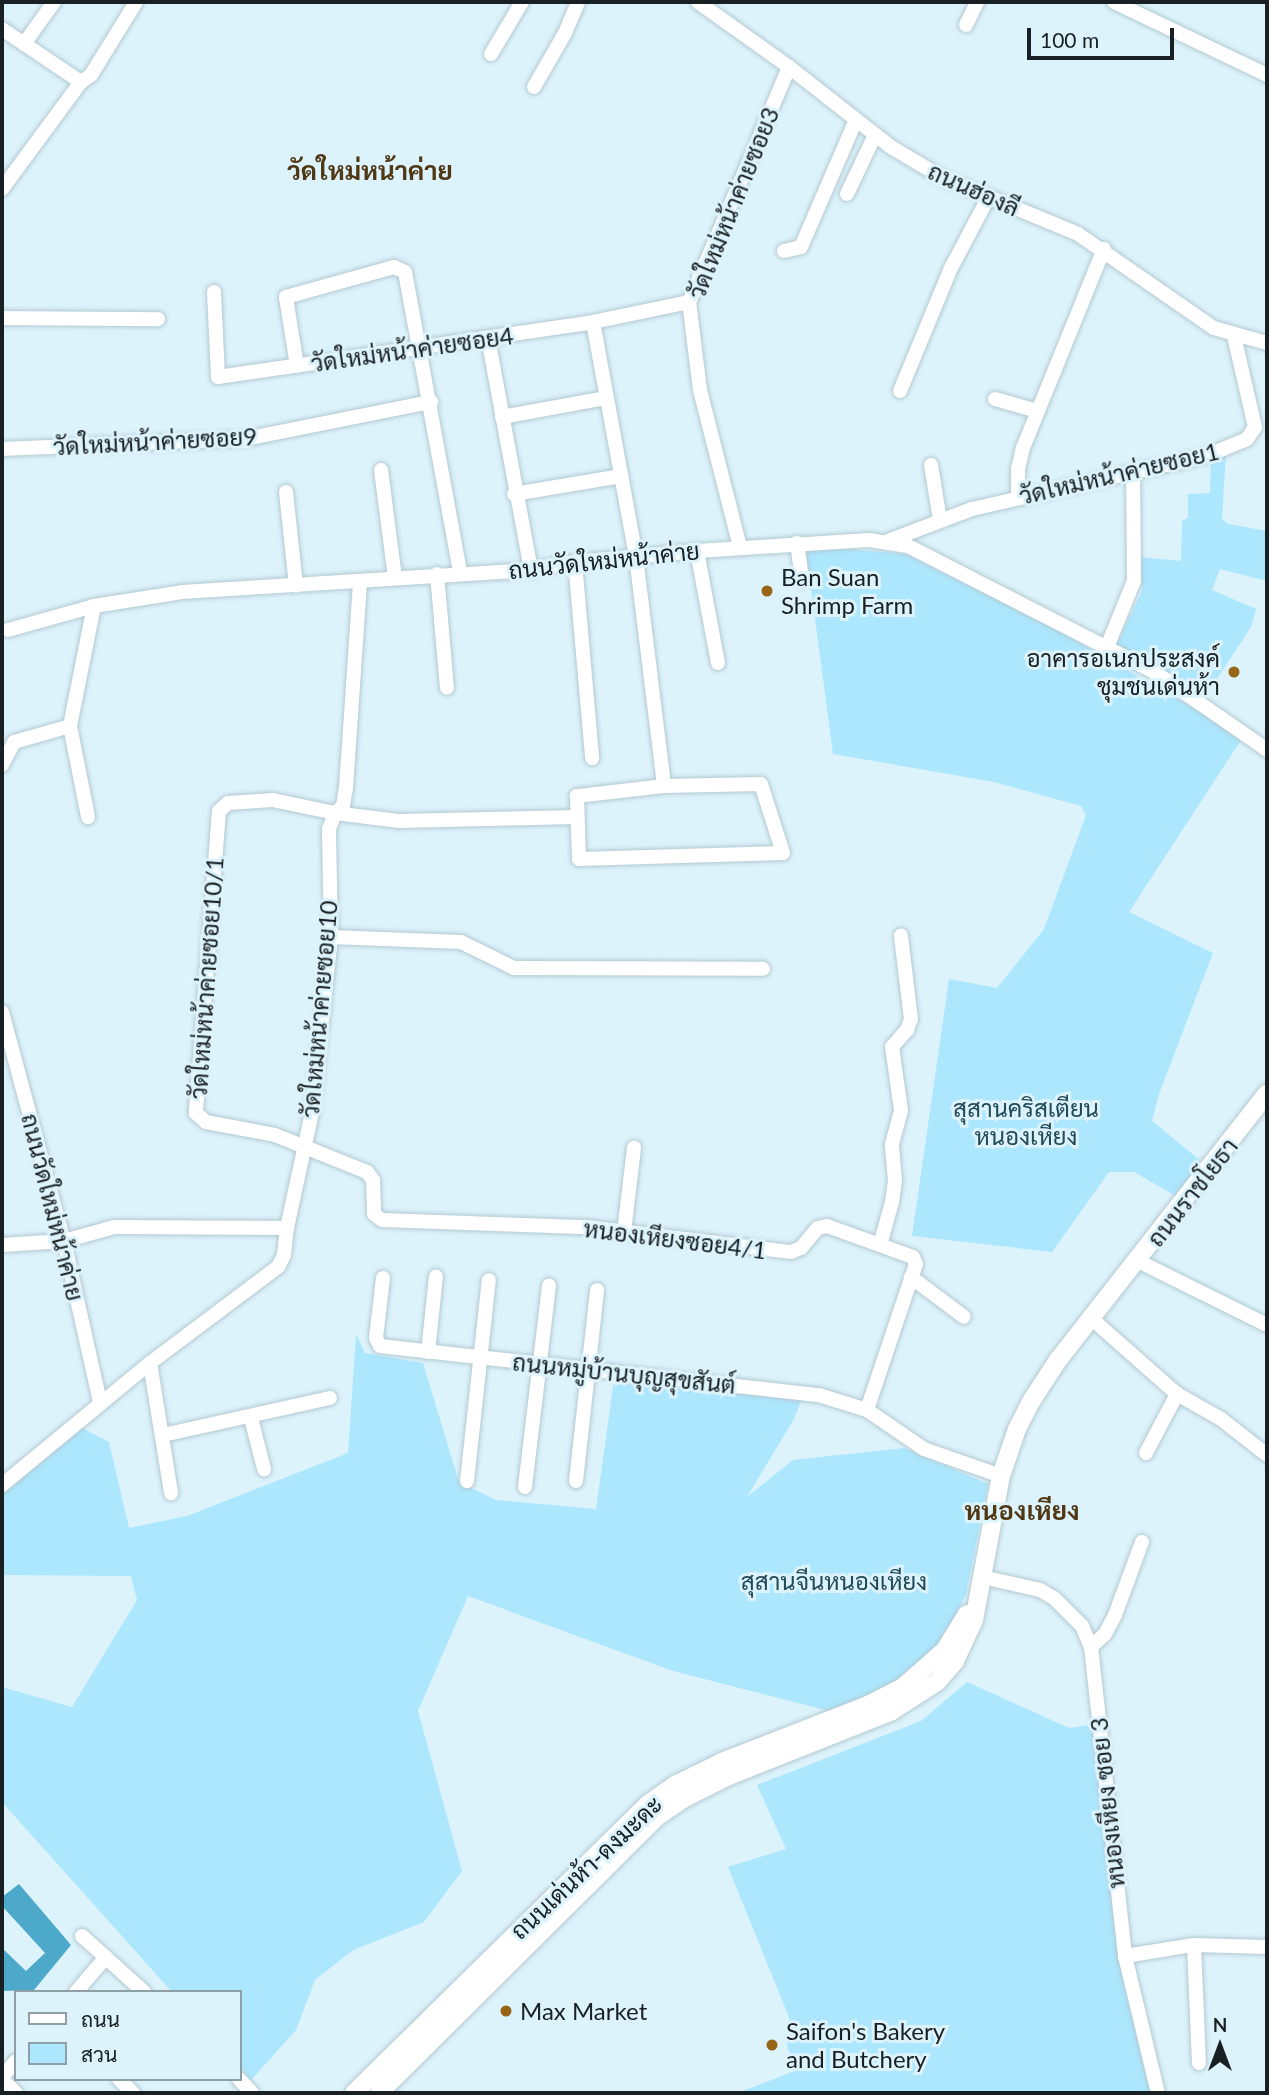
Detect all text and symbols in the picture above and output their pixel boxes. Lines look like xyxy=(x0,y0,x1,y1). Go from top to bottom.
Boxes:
scale bar xyxy=(1031,14,1178,58)
text: 100 m xyxy=(1040,27,1099,52)
street label: วัดใหม่หน้าค่ายซอย3 xyxy=(681,103,785,303)
district label: วัดใหม่หน้าค่าย xyxy=(287,155,453,187)
street label: ถนนฮ่องลี xyxy=(924,156,1024,222)
street label: วัดใหม่หน้าค่ายซอย4 xyxy=(309,321,515,377)
street label: วัดใหม่หน้าค่ายซอย9 xyxy=(52,421,258,461)
street label: วัดใหม่หน้าค่ายซอย1 xyxy=(1016,436,1222,510)
street label: ถนนวัดใหม่หน้าค่าย xyxy=(507,536,701,584)
place label: Ban Suan Shrimp Farm xyxy=(781,563,913,619)
marker: Ban Suan Shrimp Farm xyxy=(759,583,775,599)
place label: อาคารอเนกประสงค์ ชุมชนเด่นห้า xyxy=(1026,644,1220,700)
marker: อาคารอเนกประสงค์ ชุมชนเด่นห้า xyxy=(1226,664,1242,680)
street label: วัดใหม่หน้าค่ายซอย10/1 xyxy=(183,856,229,1100)
street label: วัดใหม่หน้าค่ายซอย10 xyxy=(295,899,343,1119)
park label: สุสานคริสเตียน หนองเหียง xyxy=(953,1094,1099,1150)
street label: ถนนวัดใหม่หน้าค่าย xyxy=(16,1110,90,1304)
street label: ถนนราชโยธา xyxy=(1141,1132,1243,1252)
street label: หนองเหียงซอย4/1 xyxy=(582,1213,768,1265)
street label: ถนนหมู่บ้านบุญสุขสันต์ xyxy=(511,1347,737,1399)
district label: หนองเหียง xyxy=(965,1495,1079,1527)
park label: สุสานจีนหนองเหียง xyxy=(741,1567,927,1595)
street label: หนองเหียง ซอย 3 xyxy=(1084,1716,1130,1890)
street label: ถนนเด่นห้า-ดงมะดะ xyxy=(504,1789,668,1945)
legend xyxy=(14,1990,242,2081)
place label: Max Market xyxy=(520,1997,647,2025)
marker: Max Market xyxy=(498,2003,514,2019)
text: ถนน xyxy=(81,2006,120,2031)
north arrow xyxy=(1185,2011,1255,2081)
text: N xyxy=(1213,2013,1227,2036)
place label: Saifon's Bakery and Butchery xyxy=(786,2017,945,2073)
marker: Saifon's Bakery and Butchery xyxy=(764,2037,780,2053)
text: สวน xyxy=(81,2041,117,2066)

